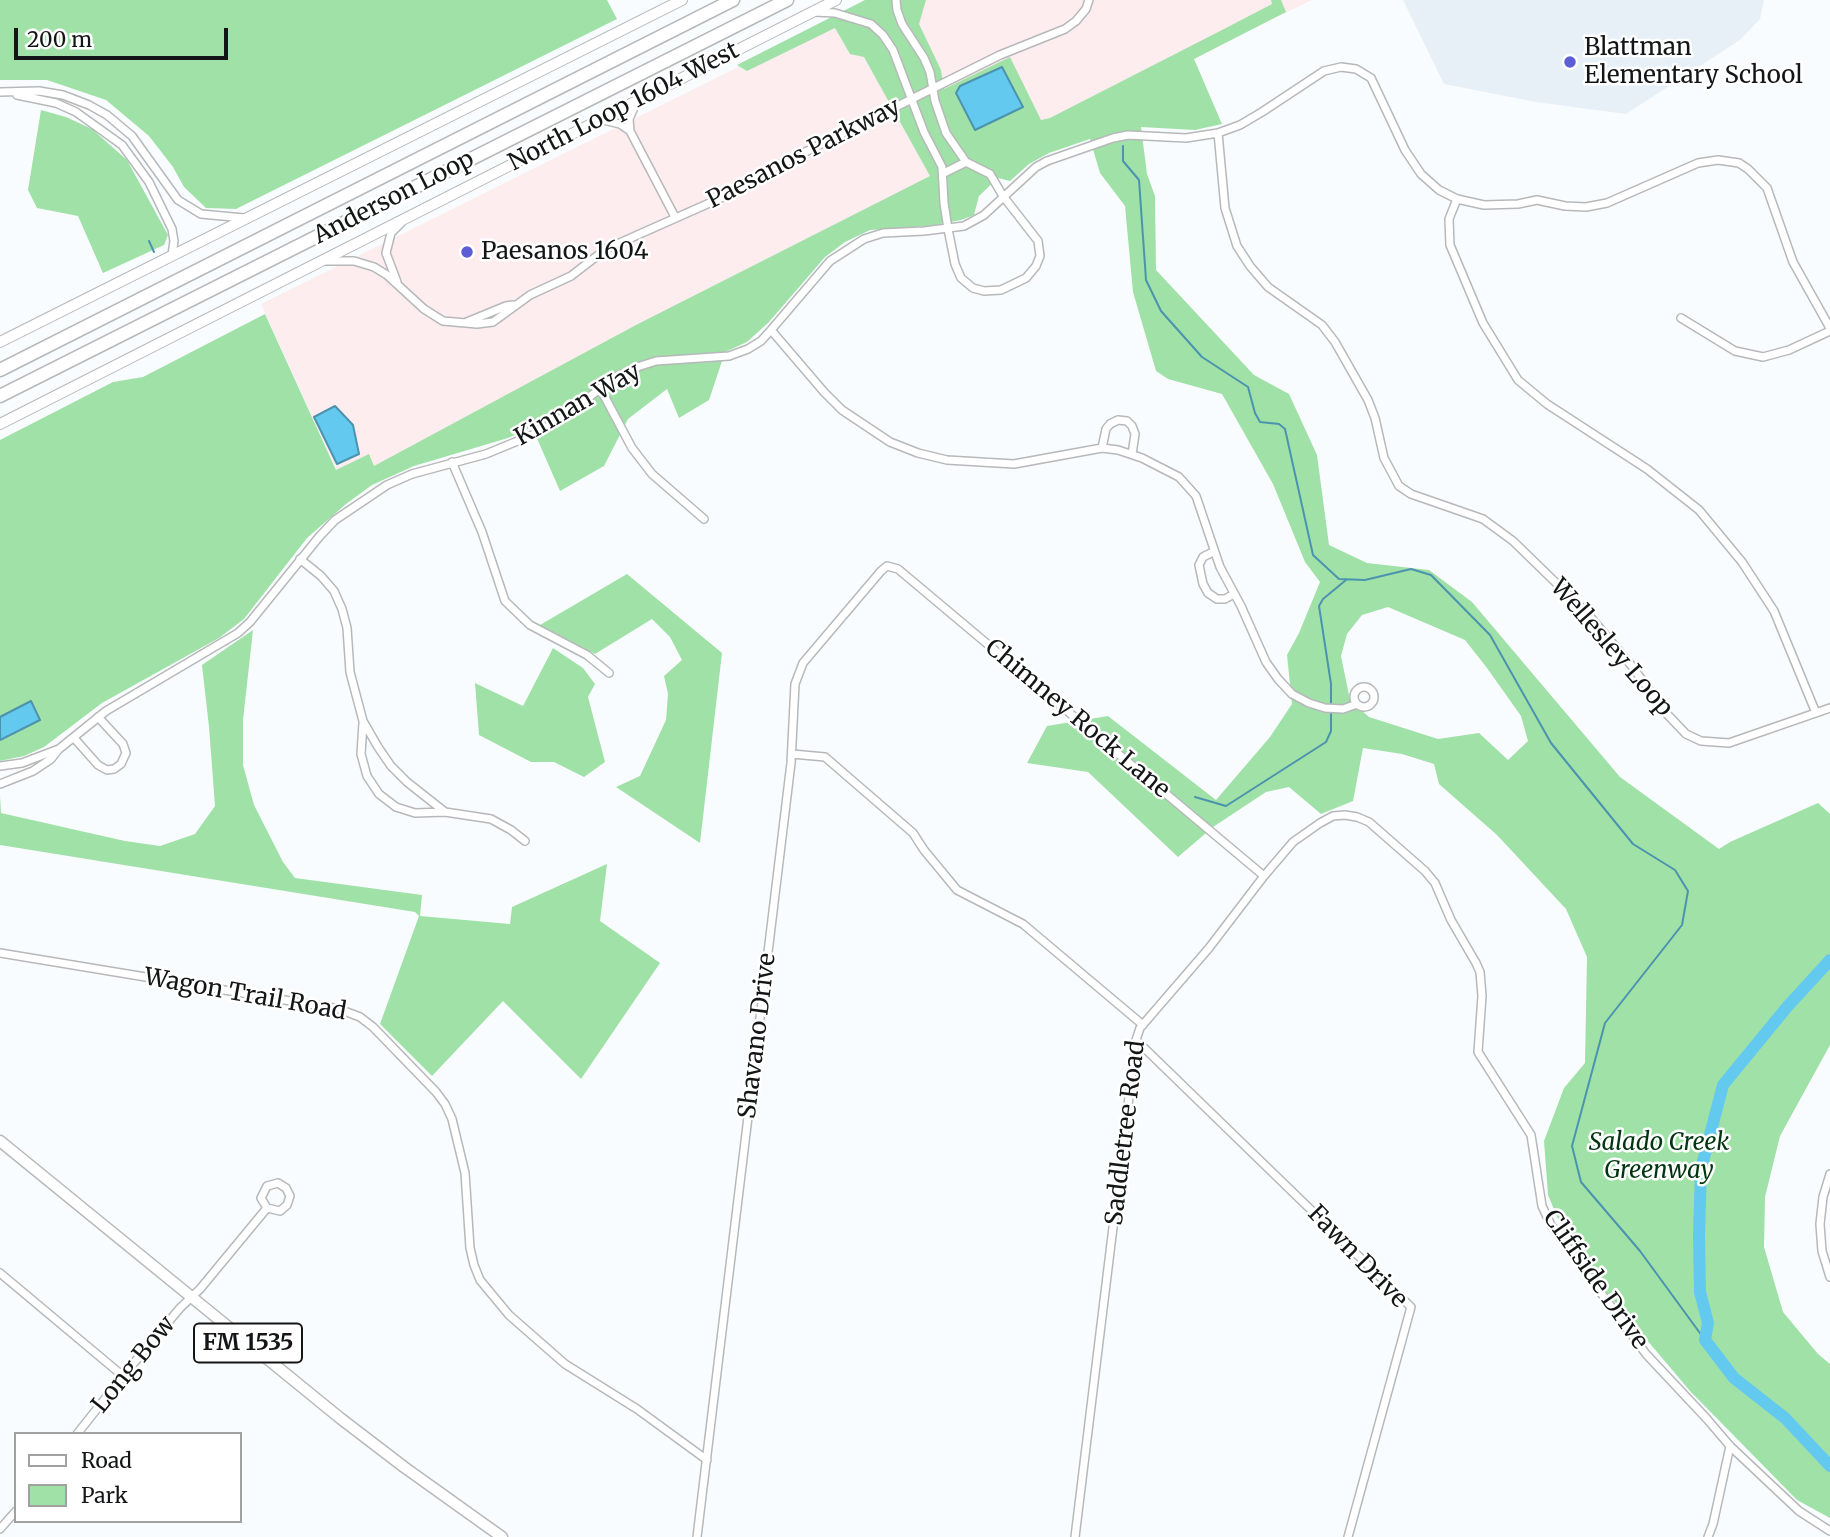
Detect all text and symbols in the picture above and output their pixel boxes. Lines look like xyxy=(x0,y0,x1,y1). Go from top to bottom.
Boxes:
scale bar xyxy=(18,14,231,58)
text: 200 m xyxy=(27,26,92,53)
place label: Blattman Elementary School xyxy=(1584,34,1803,90)
street label: North Loop 1604 West xyxy=(504,36,744,178)
marker: Blattman Elementary School xyxy=(1562,54,1578,70)
street label: Paesanos Parkway xyxy=(702,93,906,215)
street label: Anderson Loop xyxy=(309,145,479,251)
place label: Paesanos 1604 xyxy=(481,238,649,266)
marker: Paesanos 1604 xyxy=(459,244,475,260)
street label: Kinnan Way xyxy=(510,357,646,453)
street label: Wellesley Loop xyxy=(1544,573,1678,723)
street label: Chimney Rock Lane xyxy=(979,633,1175,805)
street label: Shavano Drive xyxy=(734,952,782,1120)
street label: Wagon Trail Road xyxy=(142,963,348,1027)
street label: Saddletree Road xyxy=(1100,1039,1152,1227)
park label: Salado Creek Greenway xyxy=(1589,1129,1729,1185)
street label: Fawn Drive xyxy=(1301,1200,1413,1314)
street label: Cliffside Drive xyxy=(1536,1205,1654,1355)
street label: Long Bow xyxy=(86,1311,182,1419)
road number: FM 1535 xyxy=(194,1324,302,1362)
legend xyxy=(14,1432,242,1523)
text: Road xyxy=(81,1447,132,1474)
text: Park xyxy=(81,1482,128,1509)

